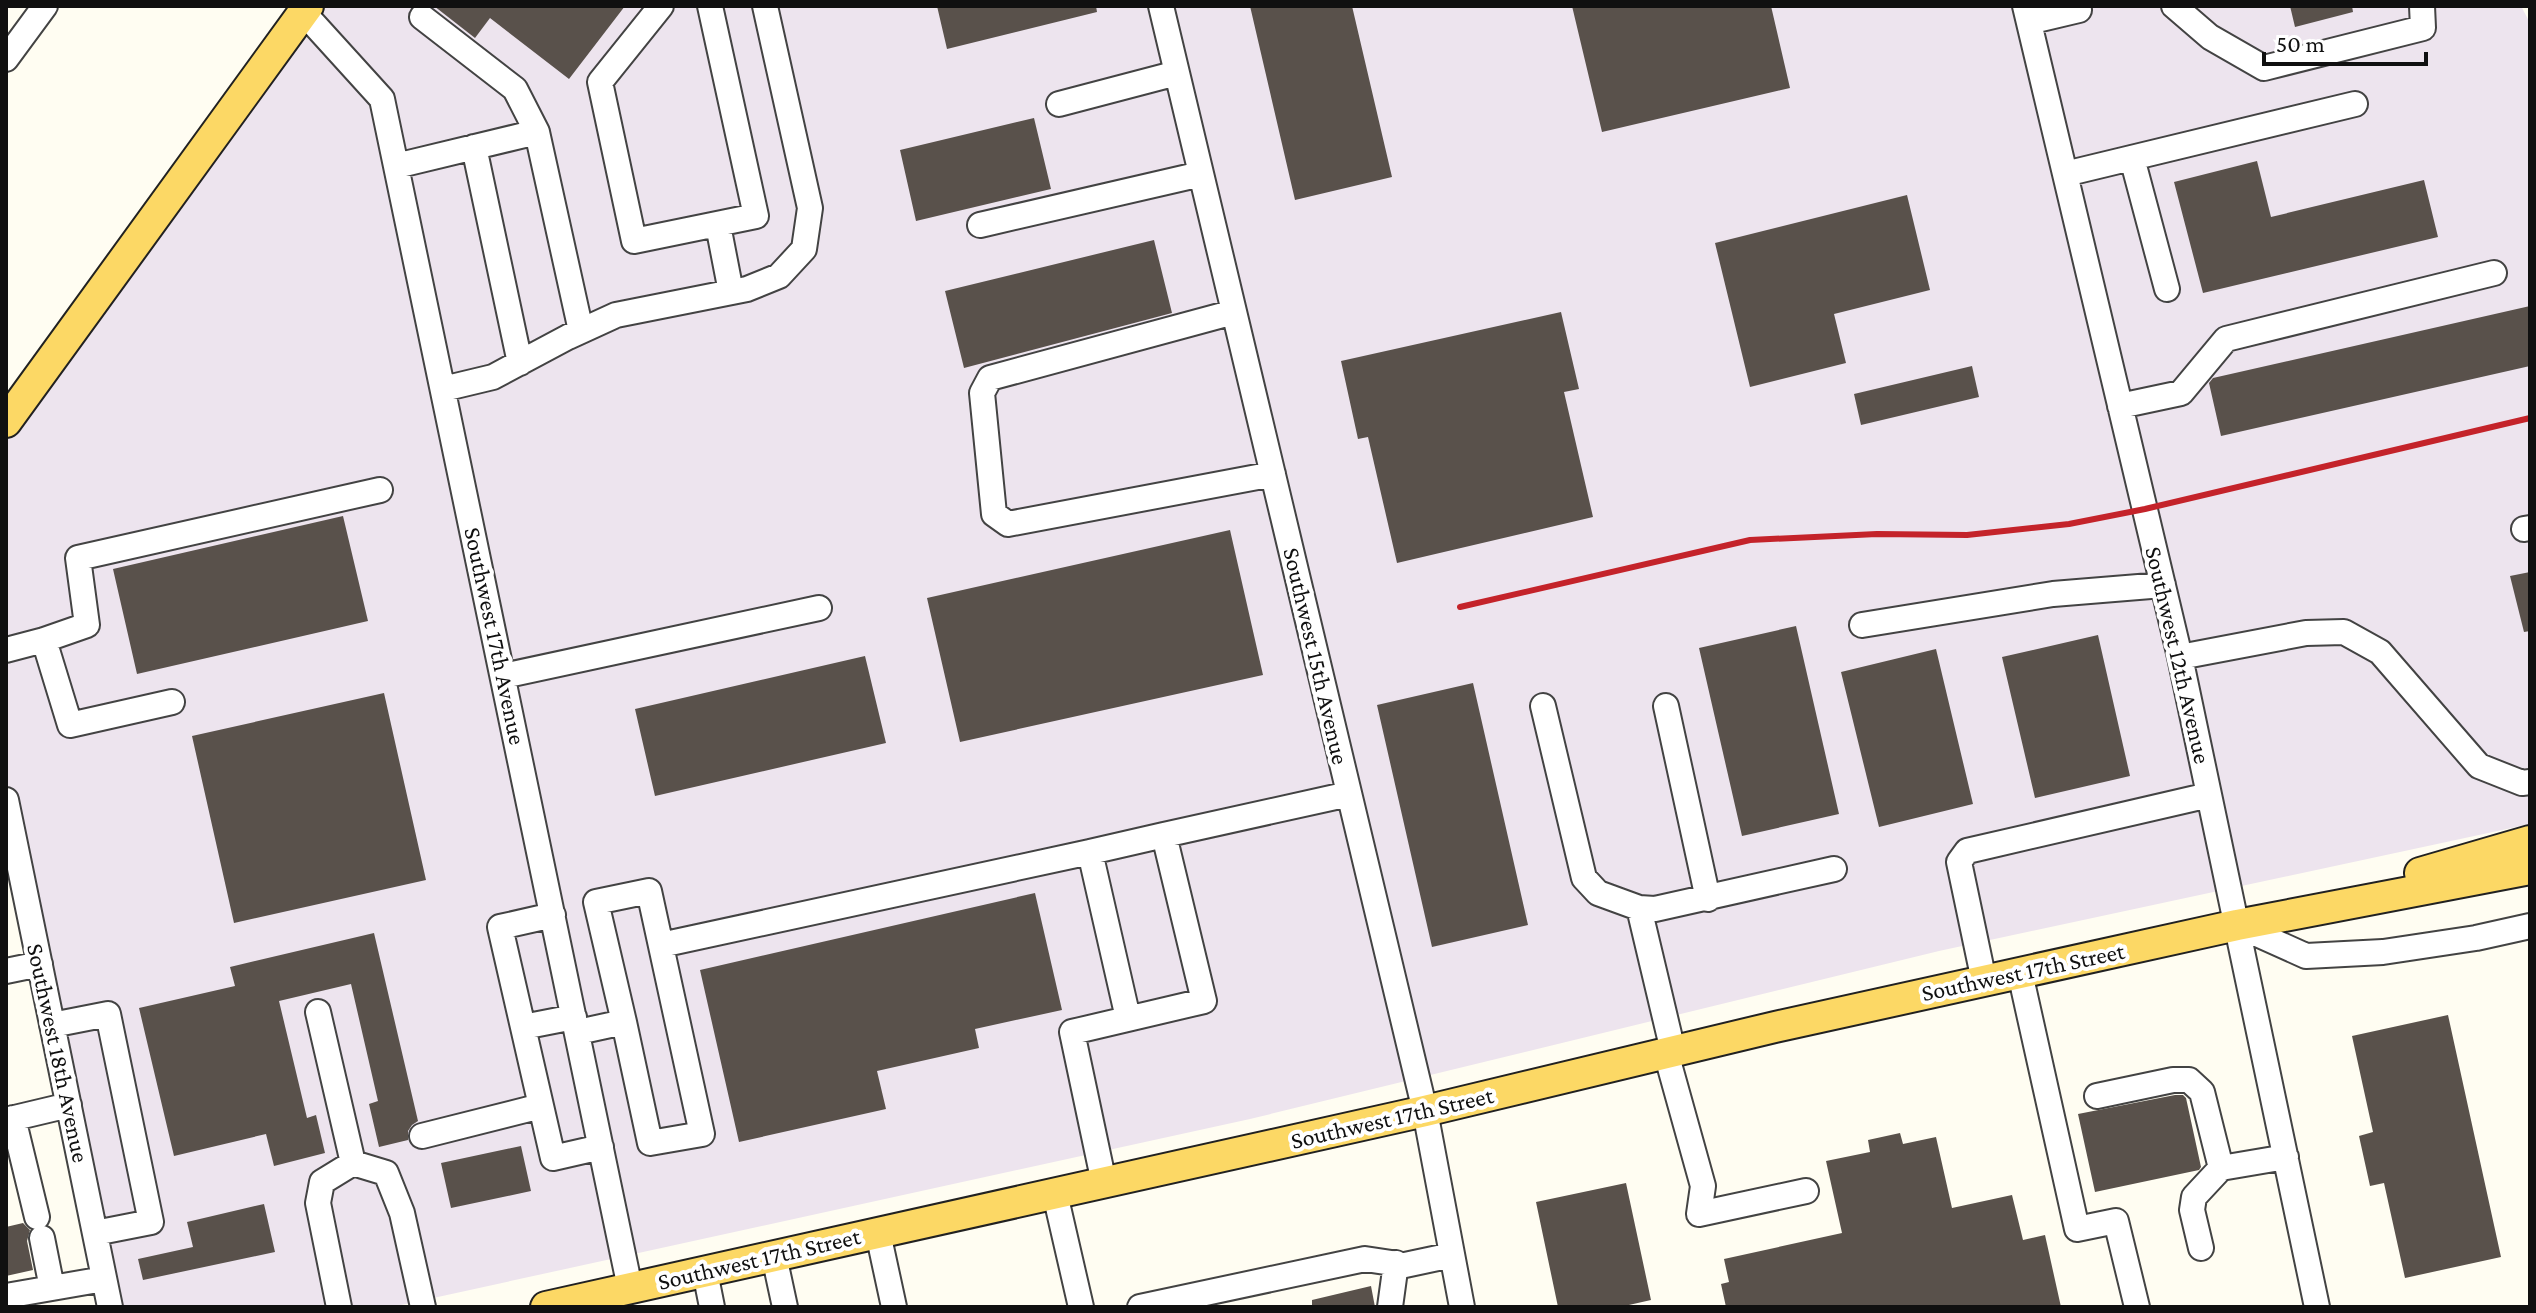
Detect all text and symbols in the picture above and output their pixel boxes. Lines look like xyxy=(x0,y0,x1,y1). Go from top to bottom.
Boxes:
scale bar xyxy=(2264,16,2426,66)
text: 50 m xyxy=(2276,30,2325,57)
street label: Southwest 17th Avenue xyxy=(459,525,532,747)
street label: Southwest 12th Avenue xyxy=(2140,544,2217,766)
street label: Southwest 15th Avenue xyxy=(1278,545,1355,767)
street label: Southwest 17th Street xyxy=(1919,937,2128,1006)
street label: Southwest 18th Avenue xyxy=(22,941,95,1165)
street label: Southwest 17th Street xyxy=(1288,1081,1497,1154)
street label: Southwest 17th Street xyxy=(655,1222,864,1295)

